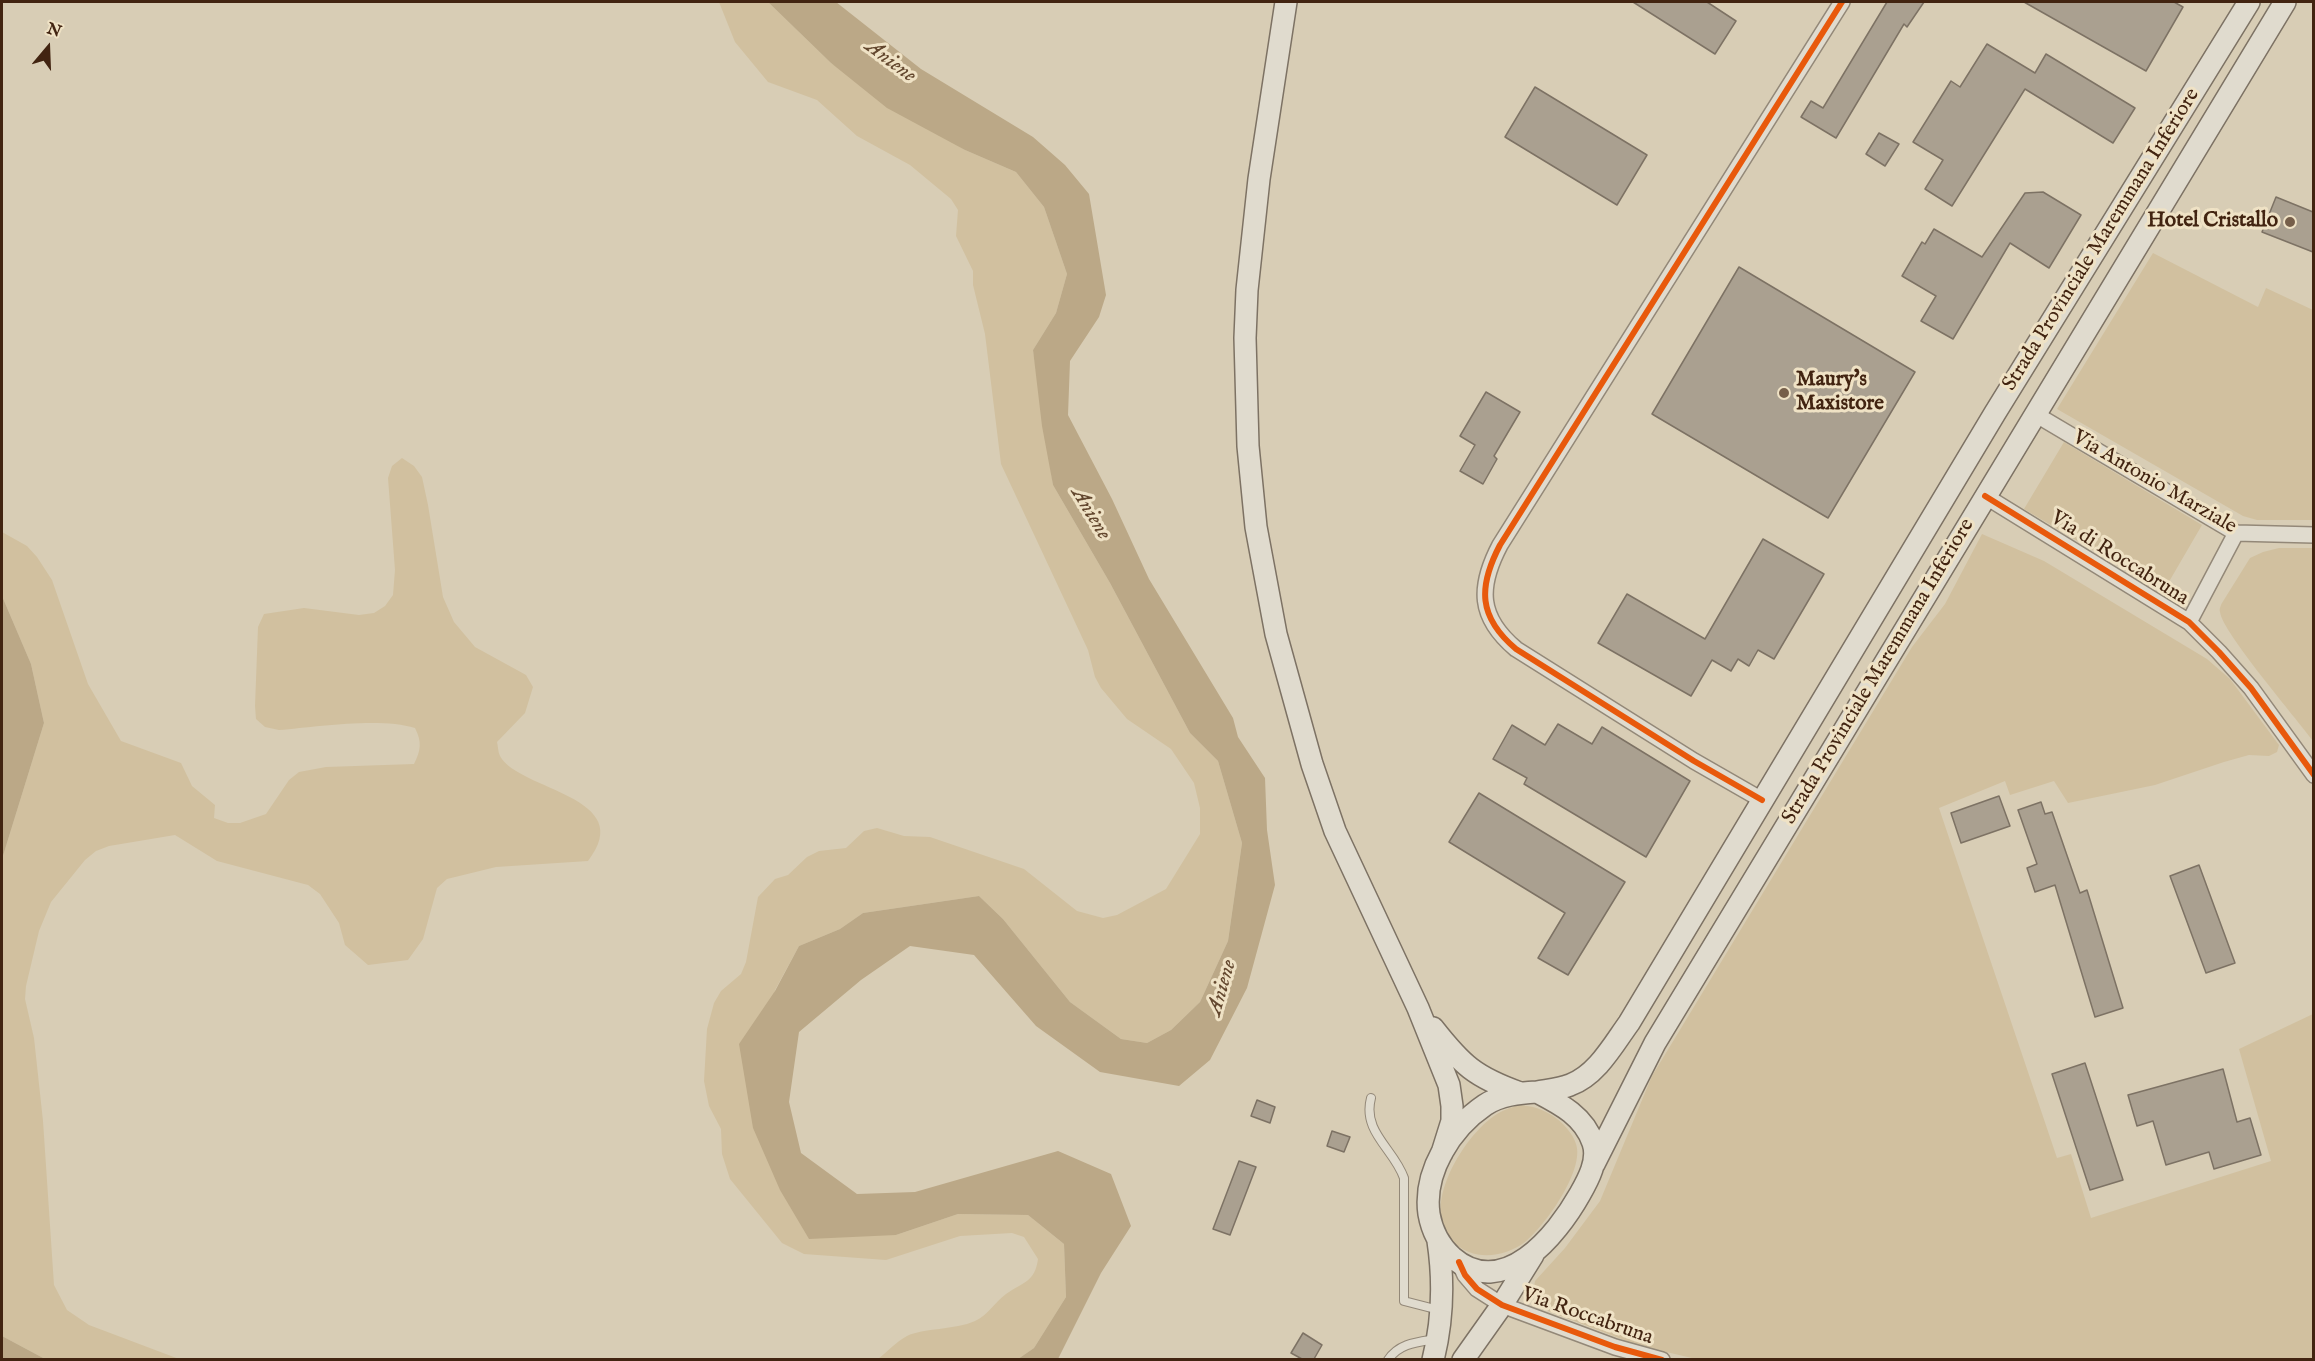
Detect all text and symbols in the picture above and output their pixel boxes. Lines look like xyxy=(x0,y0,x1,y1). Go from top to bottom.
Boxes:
north arrow xyxy=(18,18,78,78)
text: N xyxy=(44,19,64,43)
water label: Aniene xyxy=(859,34,921,90)
street label: Strada Provinciale Maremmana Inferiore xyxy=(1998,84,2206,396)
place label: Hotel Cristallo xyxy=(2147,209,2278,235)
marker: Hotel Cristallo xyxy=(2283,215,2297,229)
place label: Maury's Maxistore xyxy=(1796,368,1884,418)
marker: Maury's Maxistore xyxy=(1777,386,1791,400)
street label: Via Antonio Marziale xyxy=(2067,426,2241,540)
water label: Aniene xyxy=(1064,483,1116,545)
street label: Via di Roccabruna xyxy=(2045,506,2193,612)
street label: Strada Provinciale Maremmana Inferiore xyxy=(1778,515,1980,829)
water label: Aniene xyxy=(1202,957,1244,1019)
street label: Via Roccabruna xyxy=(1518,1283,1656,1351)

